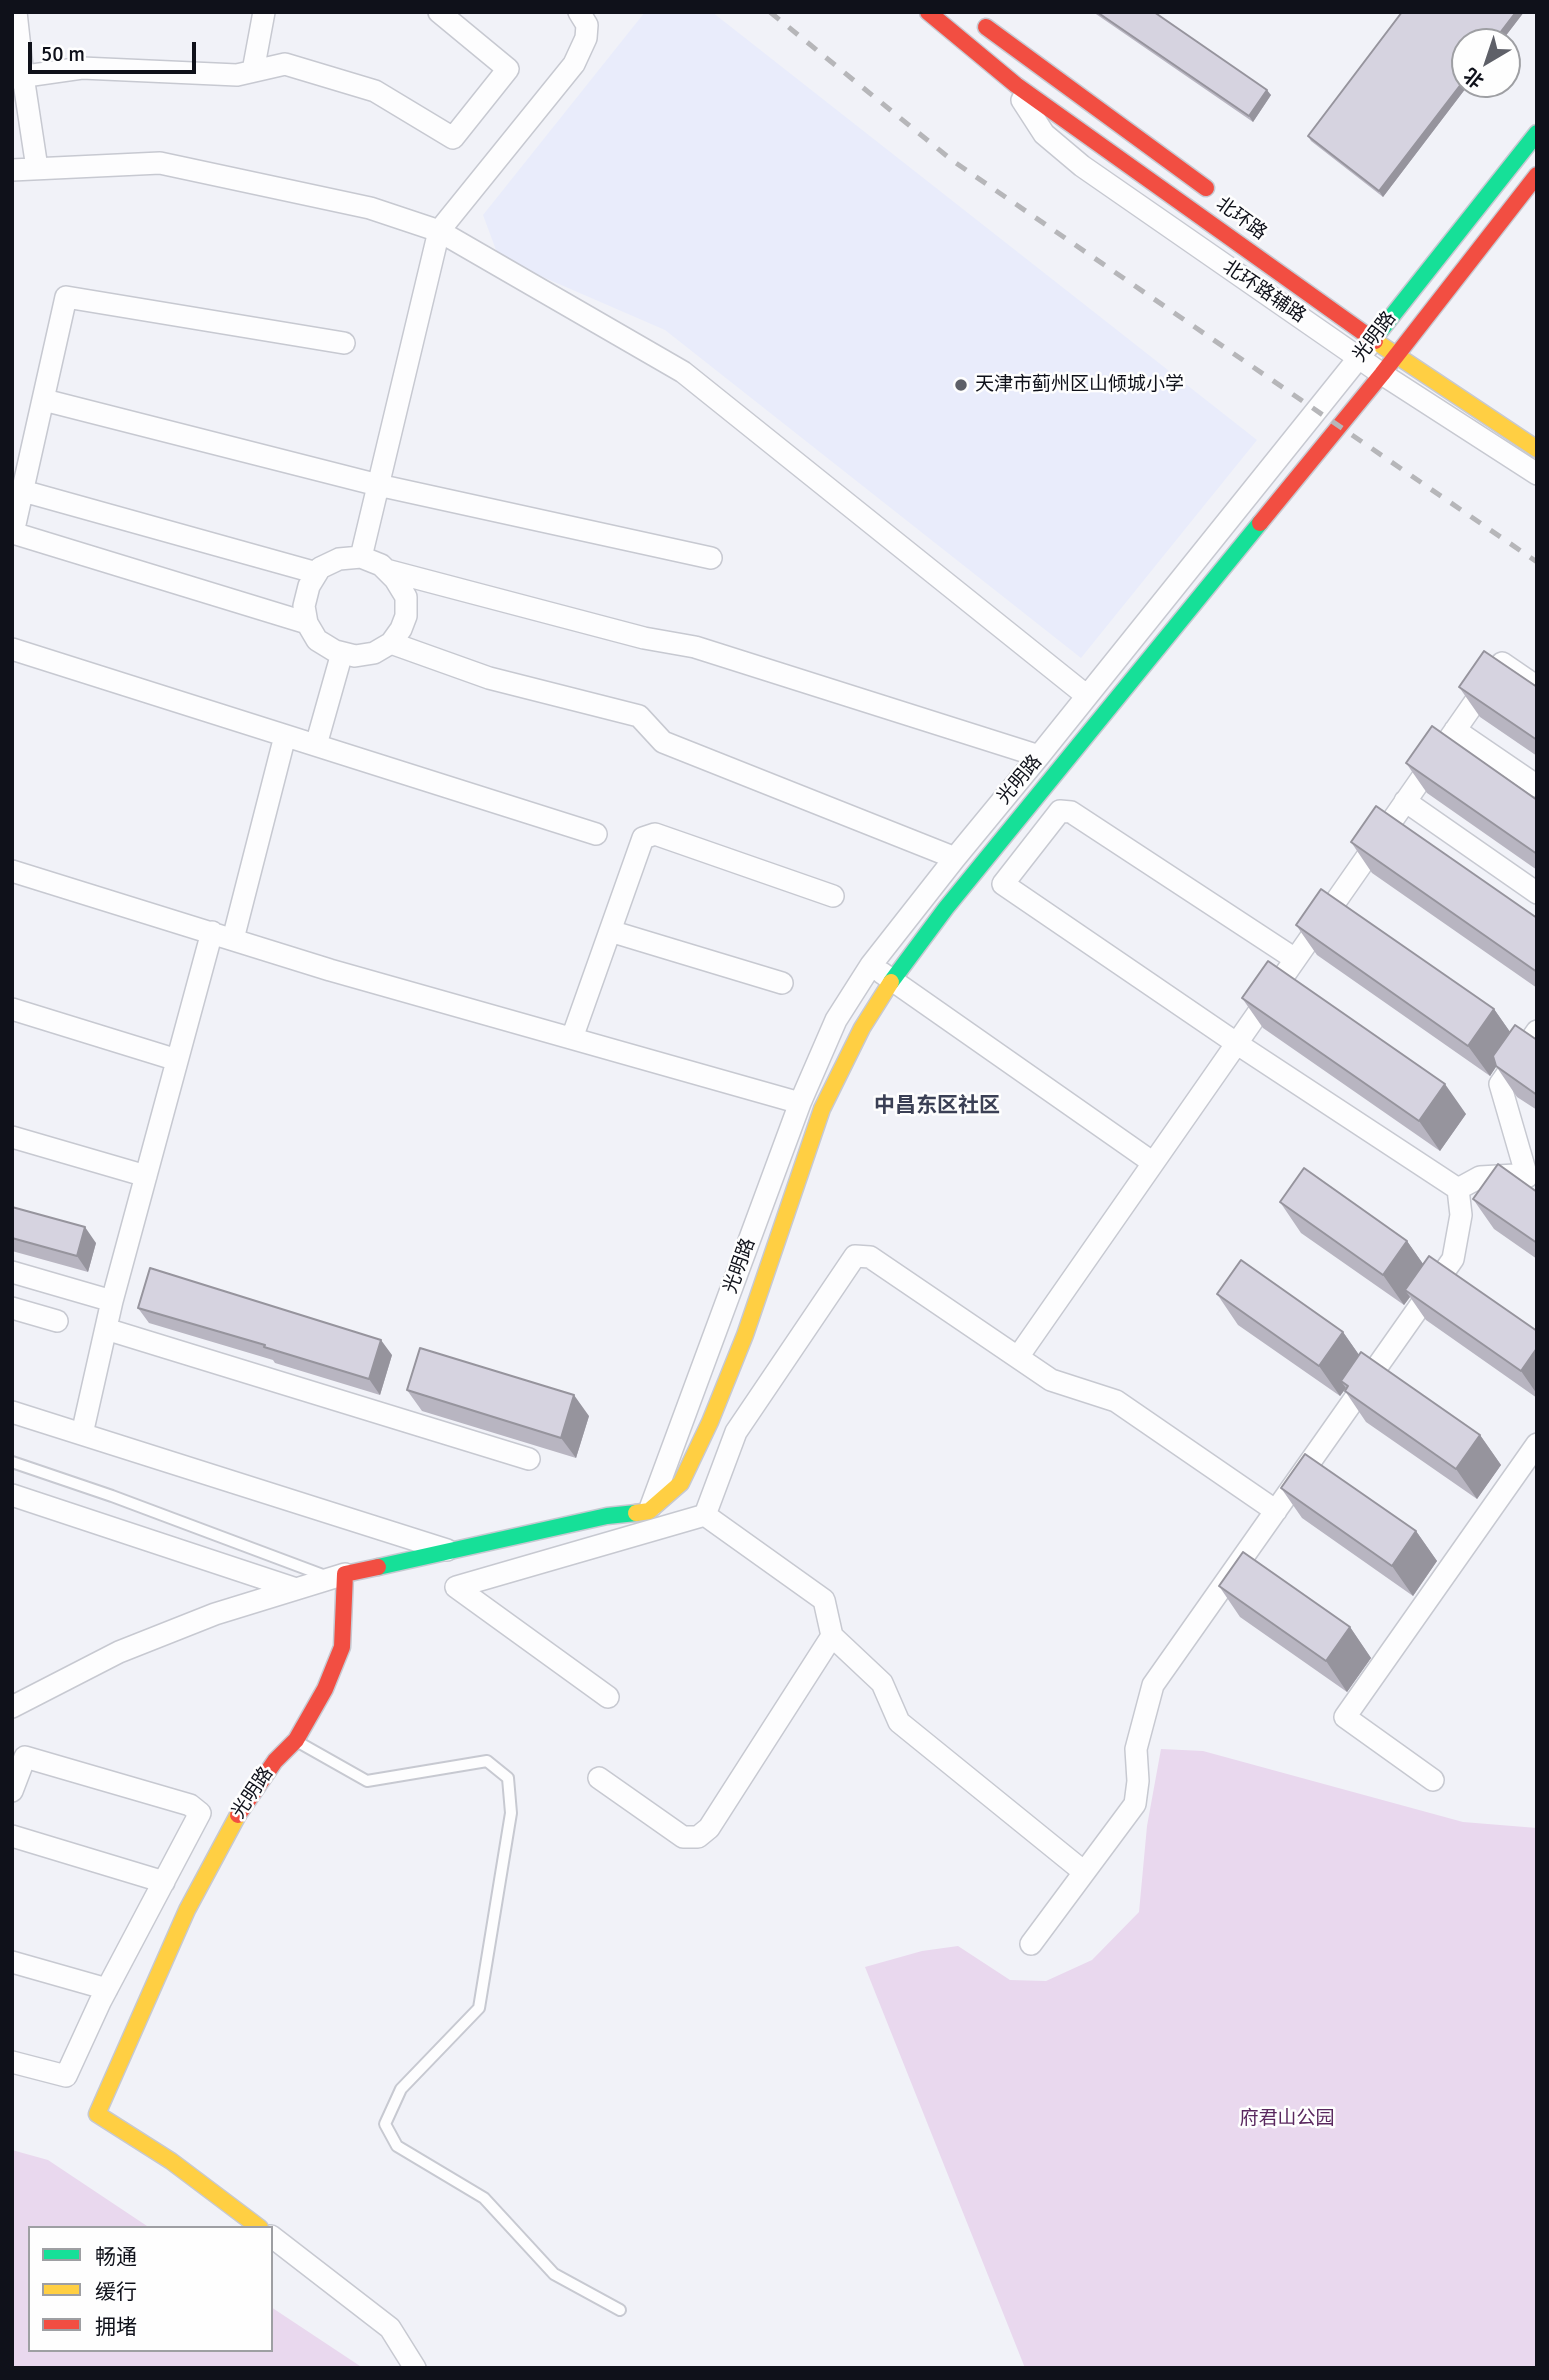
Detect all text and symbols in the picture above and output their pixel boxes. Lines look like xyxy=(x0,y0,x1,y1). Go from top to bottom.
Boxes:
scale bar xyxy=(32,28,200,72)
north arrow xyxy=(1451,28,1521,98)
text: 50 m xyxy=(41,41,85,67)
text: 北 xyxy=(1459,62,1489,93)
street label: 北环路 xyxy=(1211,193,1271,245)
street label: 北环路辅路 xyxy=(1218,256,1310,328)
street label: 光明路 xyxy=(1349,307,1401,367)
place label: 天津市蓟州区山倾城小学 xyxy=(975,374,1184,396)
marker: 天津市蓟州区山倾城小学 xyxy=(953,377,969,393)
street label: 光明路 xyxy=(993,751,1047,809)
district label: 中昌东区社区 xyxy=(874,1093,1000,1119)
street label: 光明路 xyxy=(720,1235,760,1297)
street label: 光明路 xyxy=(228,1763,278,1823)
park label: 府君山公园 xyxy=(1240,2108,1334,2130)
legend xyxy=(28,2226,273,2352)
text: 畅通 xyxy=(95,2244,137,2270)
text: 缓行 xyxy=(95,2279,137,2305)
text: 拥堵 xyxy=(95,2314,137,2340)

